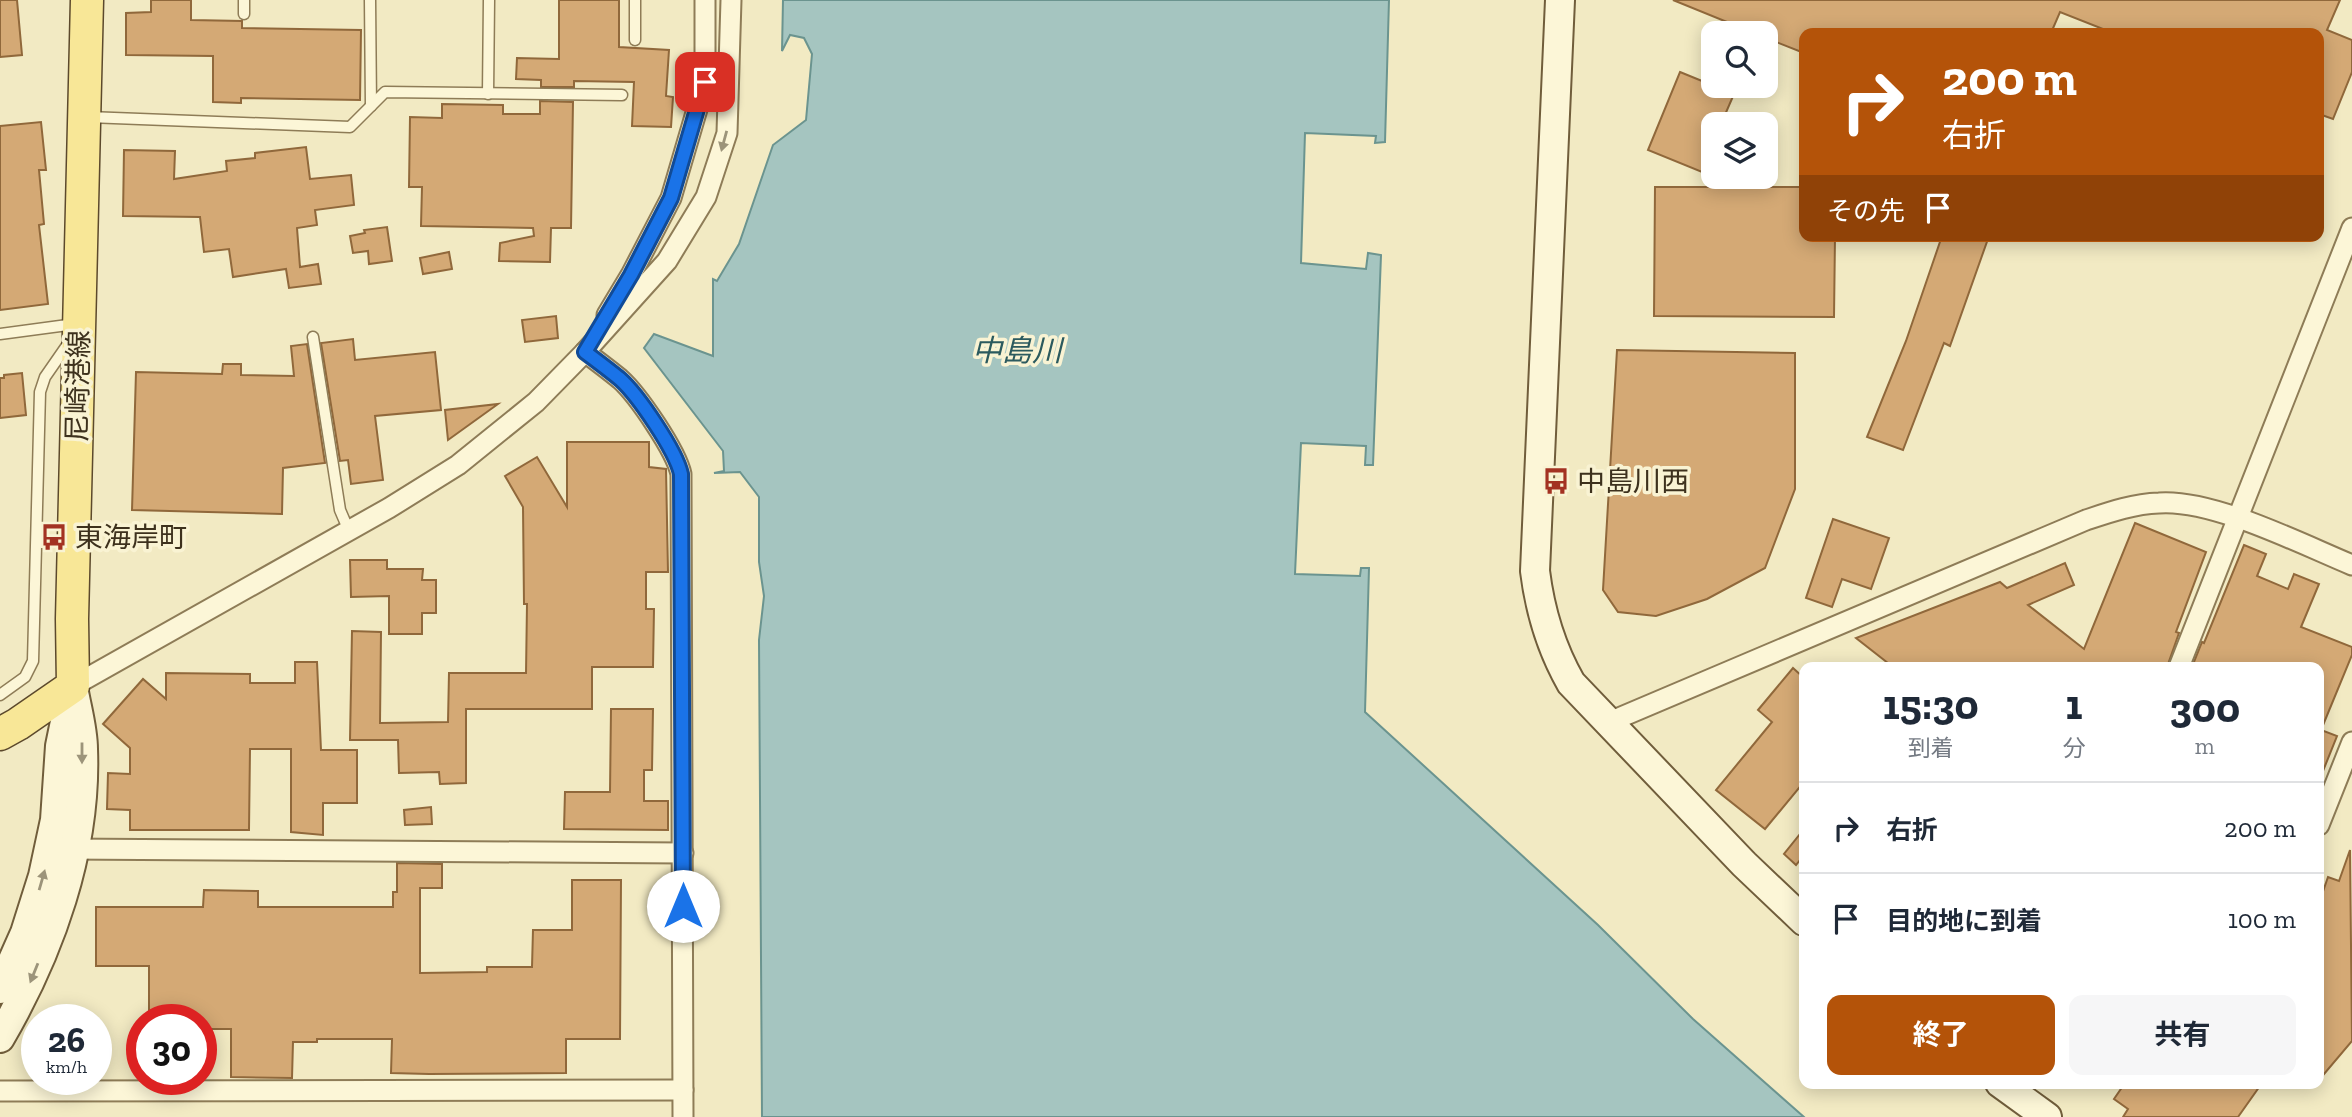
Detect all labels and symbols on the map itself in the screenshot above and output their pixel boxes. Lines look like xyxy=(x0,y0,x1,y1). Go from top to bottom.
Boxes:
pin xyxy=(675,52,735,112)
one-way arrow xyxy=(718,131,728,152)
street label: 尼崎港線 xyxy=(61,330,95,442)
water label: 中島川 xyxy=(972,333,1065,369)
place label: 中島川西 xyxy=(1577,465,1689,498)
bus stop icon: 中島川西 xyxy=(1541,466,1571,496)
place label: 東海岸町 xyxy=(75,521,187,554)
bus stop icon: 東海岸町 xyxy=(39,522,69,552)
one-way arrow xyxy=(76,742,88,764)
one-way arrow xyxy=(37,869,47,890)
position arrow xyxy=(646,869,720,943)
one-way arrow xyxy=(28,963,39,984)
speed limit sign: 30 xyxy=(126,1004,217,1095)

